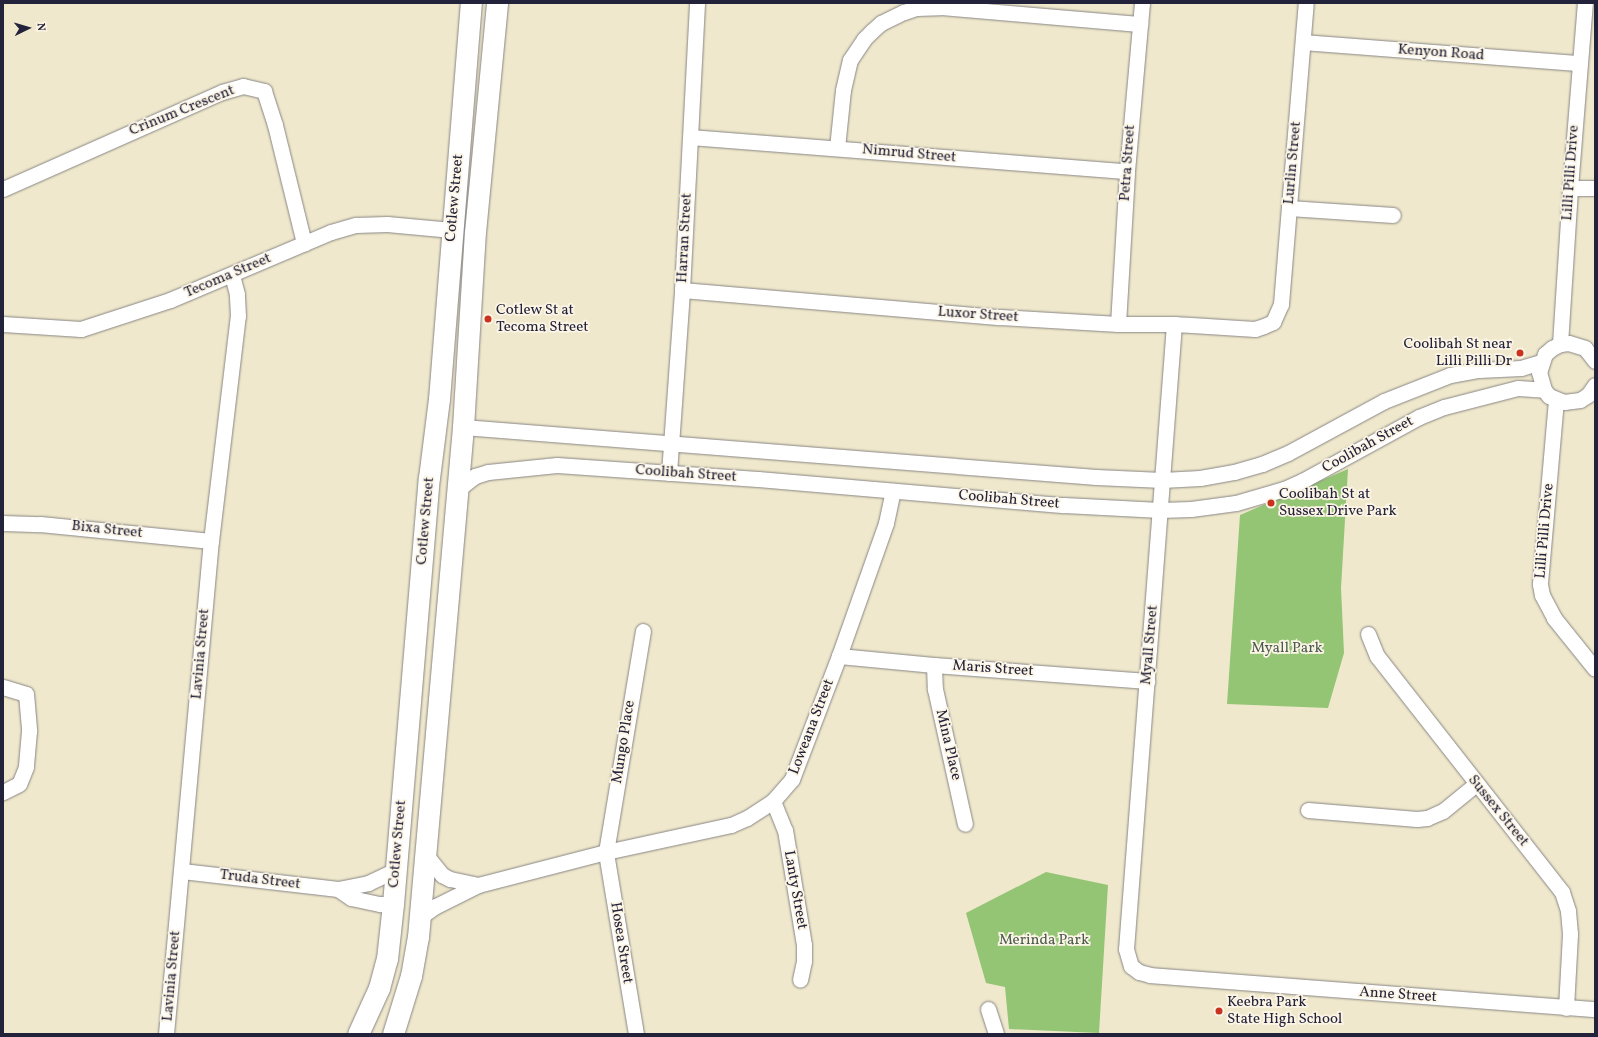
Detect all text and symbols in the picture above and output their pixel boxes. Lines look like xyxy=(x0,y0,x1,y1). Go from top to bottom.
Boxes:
north arrow xyxy=(8,8,48,48)
text: N xyxy=(33,22,48,32)
street label: Kenyon Road xyxy=(1397,41,1485,65)
street label: Crinum Crescent xyxy=(127,82,237,140)
street label: Lurlin Street xyxy=(1280,121,1306,205)
street label: Petra Street xyxy=(1116,124,1140,202)
street label: Lilli Pilli Drive xyxy=(1559,125,1583,221)
street label: Nimrud Street xyxy=(861,141,957,167)
street label: Cotlew Street xyxy=(442,153,468,243)
street label: Harran Street xyxy=(674,193,696,283)
street label: Tecoma Street xyxy=(182,250,274,302)
place label: Cotlew St at Tecoma Street xyxy=(496,301,589,336)
street label: Luxor Street xyxy=(937,303,1019,327)
marker: Cotlew St at Tecoma Street xyxy=(483,314,493,324)
place label: Coolibah St near Lilli Pilli Dr xyxy=(1403,335,1512,370)
marker: Coolibah St near Lilli Pilli Dr xyxy=(1515,348,1525,358)
street label: Coolibah Street xyxy=(1319,413,1417,477)
street label: Coolibah Street xyxy=(635,461,737,487)
street label: Cotlew Street xyxy=(413,476,439,566)
street label: Lilli Pilli Drive xyxy=(1532,483,1558,579)
place label: Coolibah St at Sussex Drive Park xyxy=(1279,485,1397,520)
street label: Coolibah Street xyxy=(958,487,1060,513)
marker: Coolibah St at Sussex Drive Park xyxy=(1266,498,1276,508)
street label: Bixa Street xyxy=(71,517,143,543)
street label: Myall Street xyxy=(1138,604,1162,686)
street label: Lavinia Street xyxy=(188,608,214,700)
park label: Myall Park xyxy=(1251,640,1323,658)
street label: Maris Street xyxy=(952,657,1034,681)
street label: Loweana Street xyxy=(785,677,839,777)
street label: Mungo Place xyxy=(609,699,639,785)
street label: Mina Place xyxy=(931,708,965,782)
street label: Sussex Street xyxy=(1464,772,1532,850)
street label: Cotlew Street xyxy=(385,799,411,889)
street label: Lanty Street xyxy=(779,849,811,931)
street label: Truda Street xyxy=(219,866,301,894)
street label: Hosea Street xyxy=(606,901,636,985)
street label: Lavinia Street xyxy=(159,930,185,1022)
park label: Merinda Park xyxy=(999,932,1089,950)
street label: Anne Street xyxy=(1359,983,1437,1007)
place label: Keebra Park State High School xyxy=(1227,993,1342,1028)
marker: Keebra Park State High School xyxy=(1214,1006,1224,1016)

